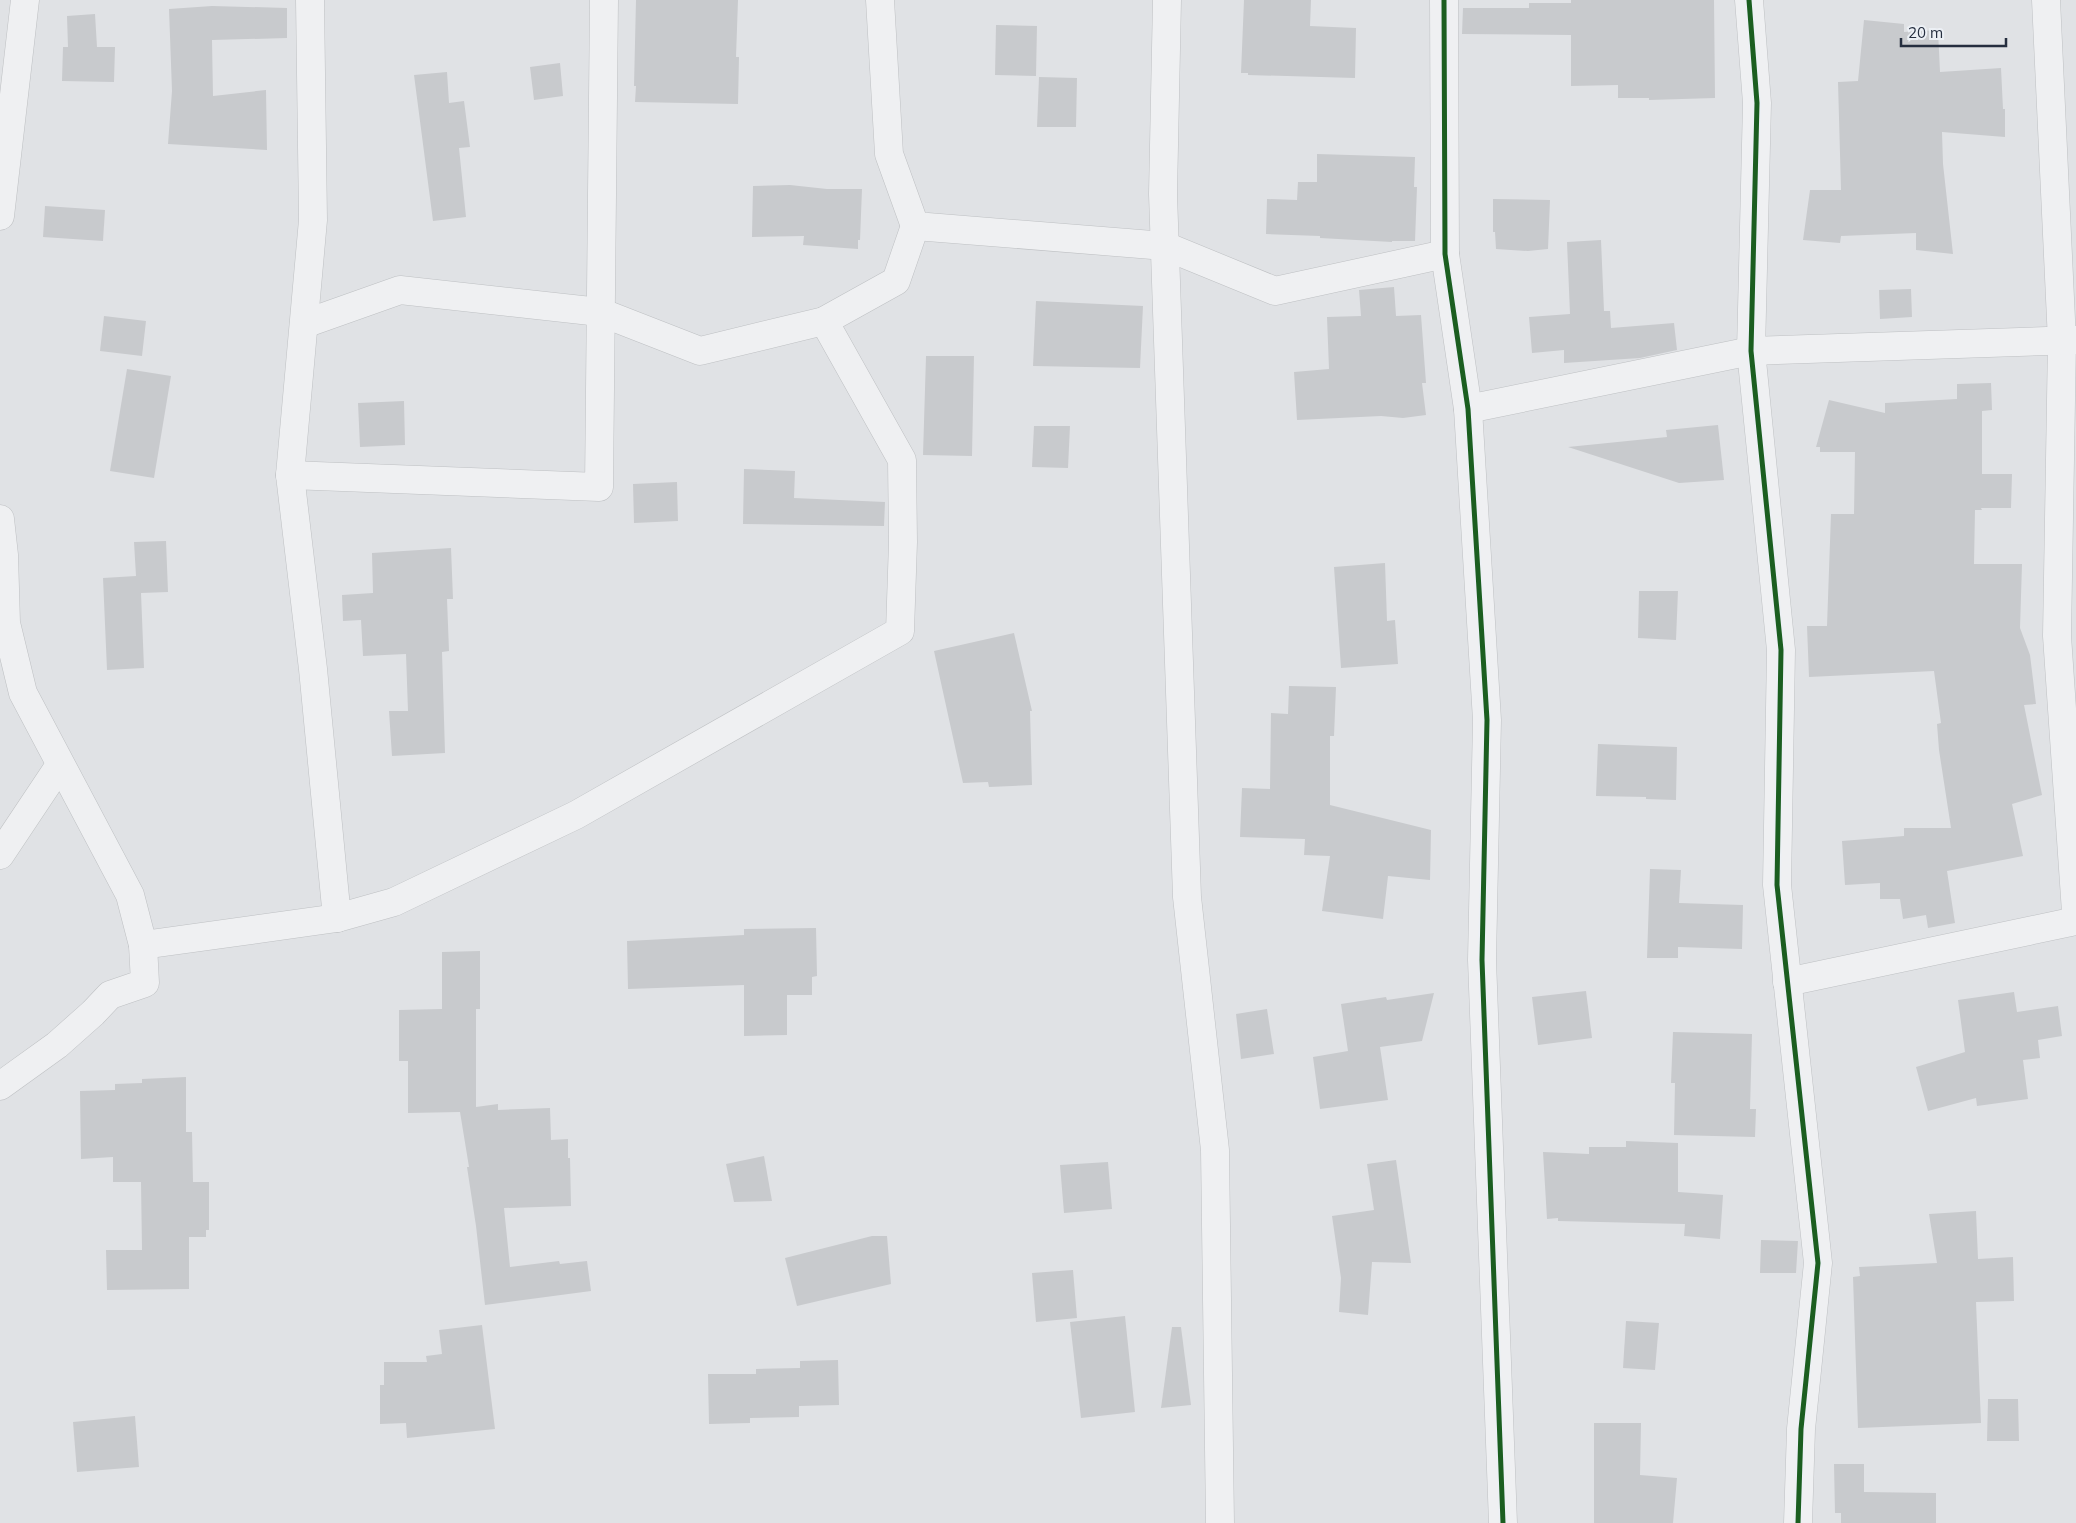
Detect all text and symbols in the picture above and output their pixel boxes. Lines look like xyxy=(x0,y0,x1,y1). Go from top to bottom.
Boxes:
scale bar xyxy=(1901,15,2006,47)
text: 20 m xyxy=(1908,23,1943,42)

